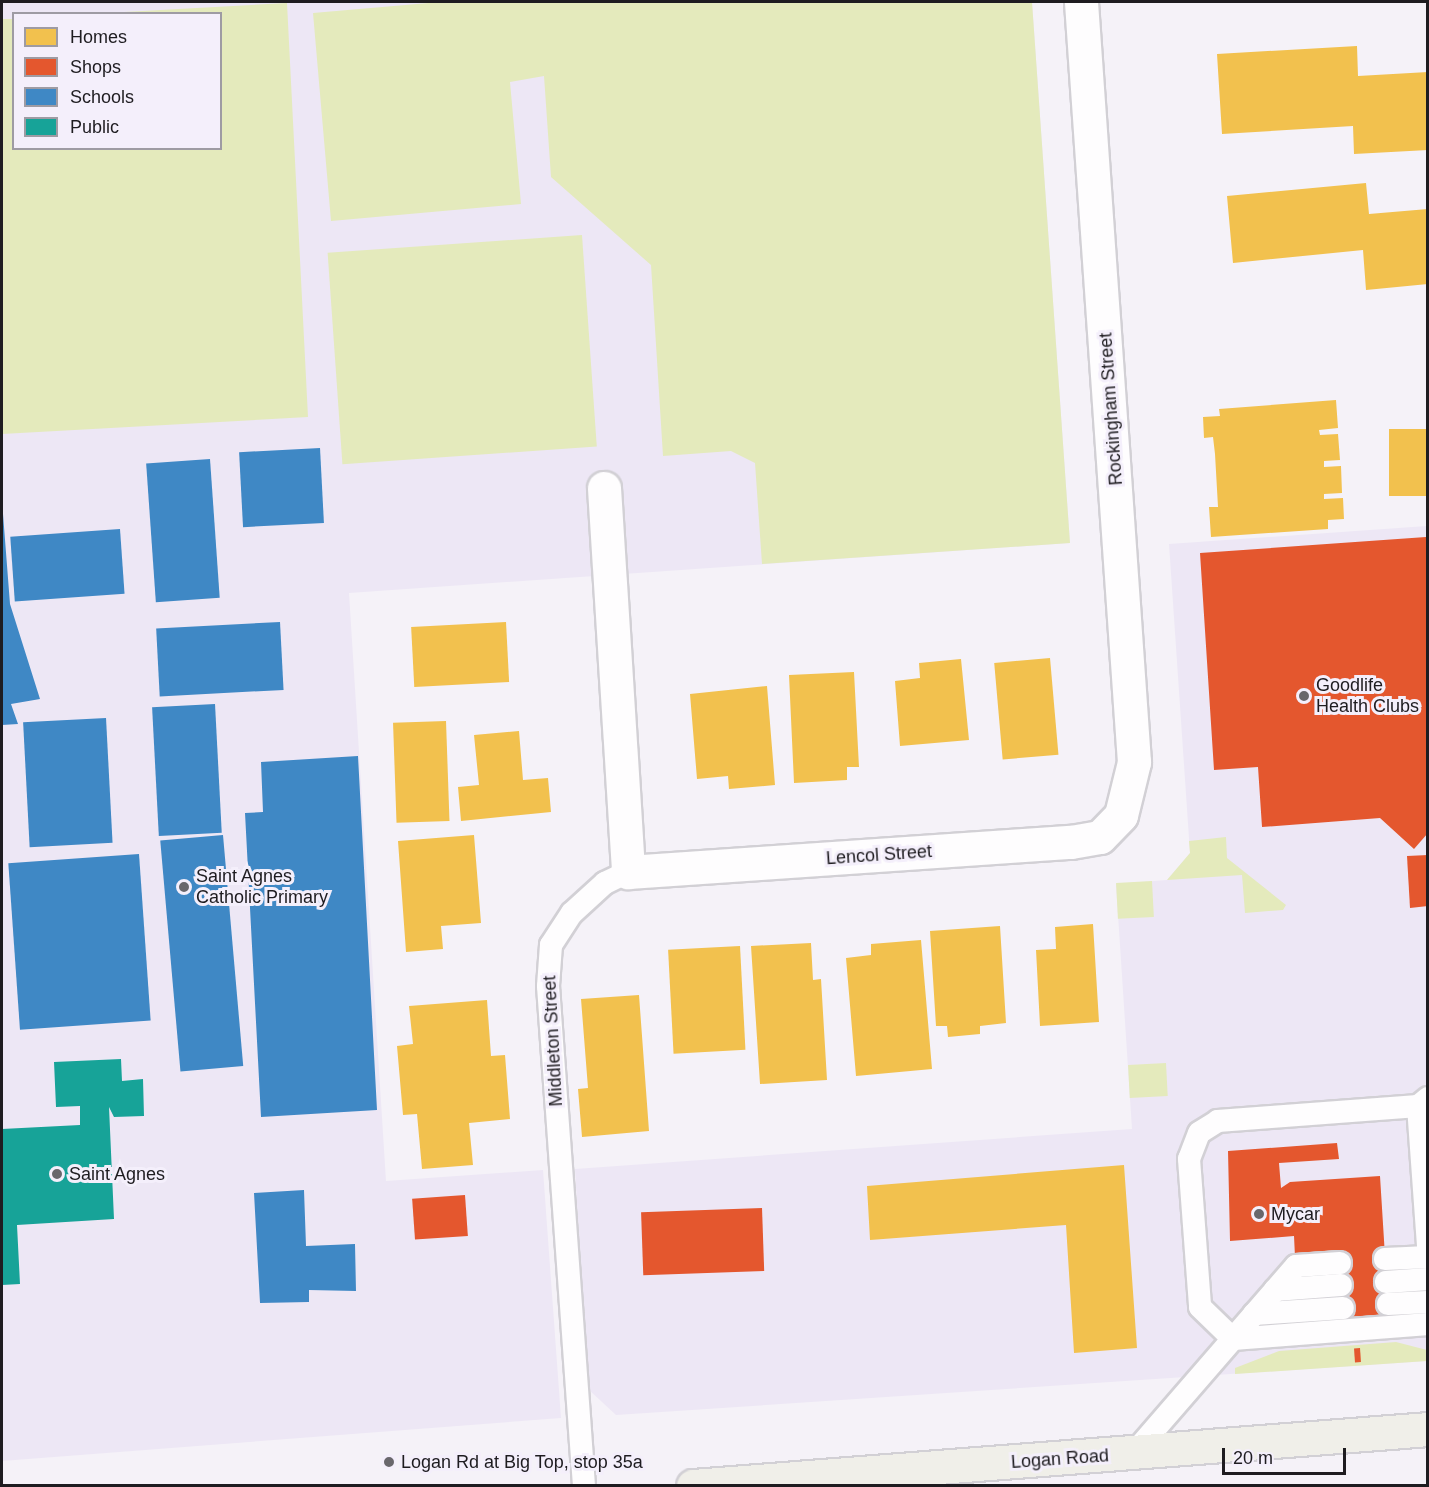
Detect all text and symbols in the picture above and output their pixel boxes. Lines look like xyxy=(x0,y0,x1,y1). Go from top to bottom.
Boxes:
legend xyxy=(12,12,222,150)
text: Homes xyxy=(70,27,127,47)
text: Shops xyxy=(70,57,121,77)
text: Schools xyxy=(70,87,134,107)
text: Public xyxy=(70,117,119,137)
street label: Rockingham Street xyxy=(1095,332,1127,486)
place label: Goodlife Health Clubs xyxy=(1316,675,1419,718)
marker: Goodlife Health Clubs xyxy=(1297,689,1311,703)
street label: Lencol Street xyxy=(825,841,933,869)
place label: Saint Agnes Catholic Primary xyxy=(196,866,328,908)
marker: Saint Agnes Catholic Primary xyxy=(177,880,191,894)
street label: Middleton Street xyxy=(539,975,567,1107)
place label: Saint Agnes xyxy=(69,1163,166,1185)
marker: Saint Agnes xyxy=(50,1167,64,1181)
place label: Mycar xyxy=(1271,1203,1320,1225)
marker: Mycar xyxy=(1252,1207,1266,1221)
scale bar xyxy=(1225,1436,1350,1474)
street label: Logan Road xyxy=(1010,1445,1110,1473)
text: 20 m xyxy=(1233,1448,1273,1468)
place label: Logan Rd at Big Top, stop 35a xyxy=(401,1451,643,1473)
marker: Logan Rd at Big Top, stop 35a xyxy=(382,1455,396,1469)

